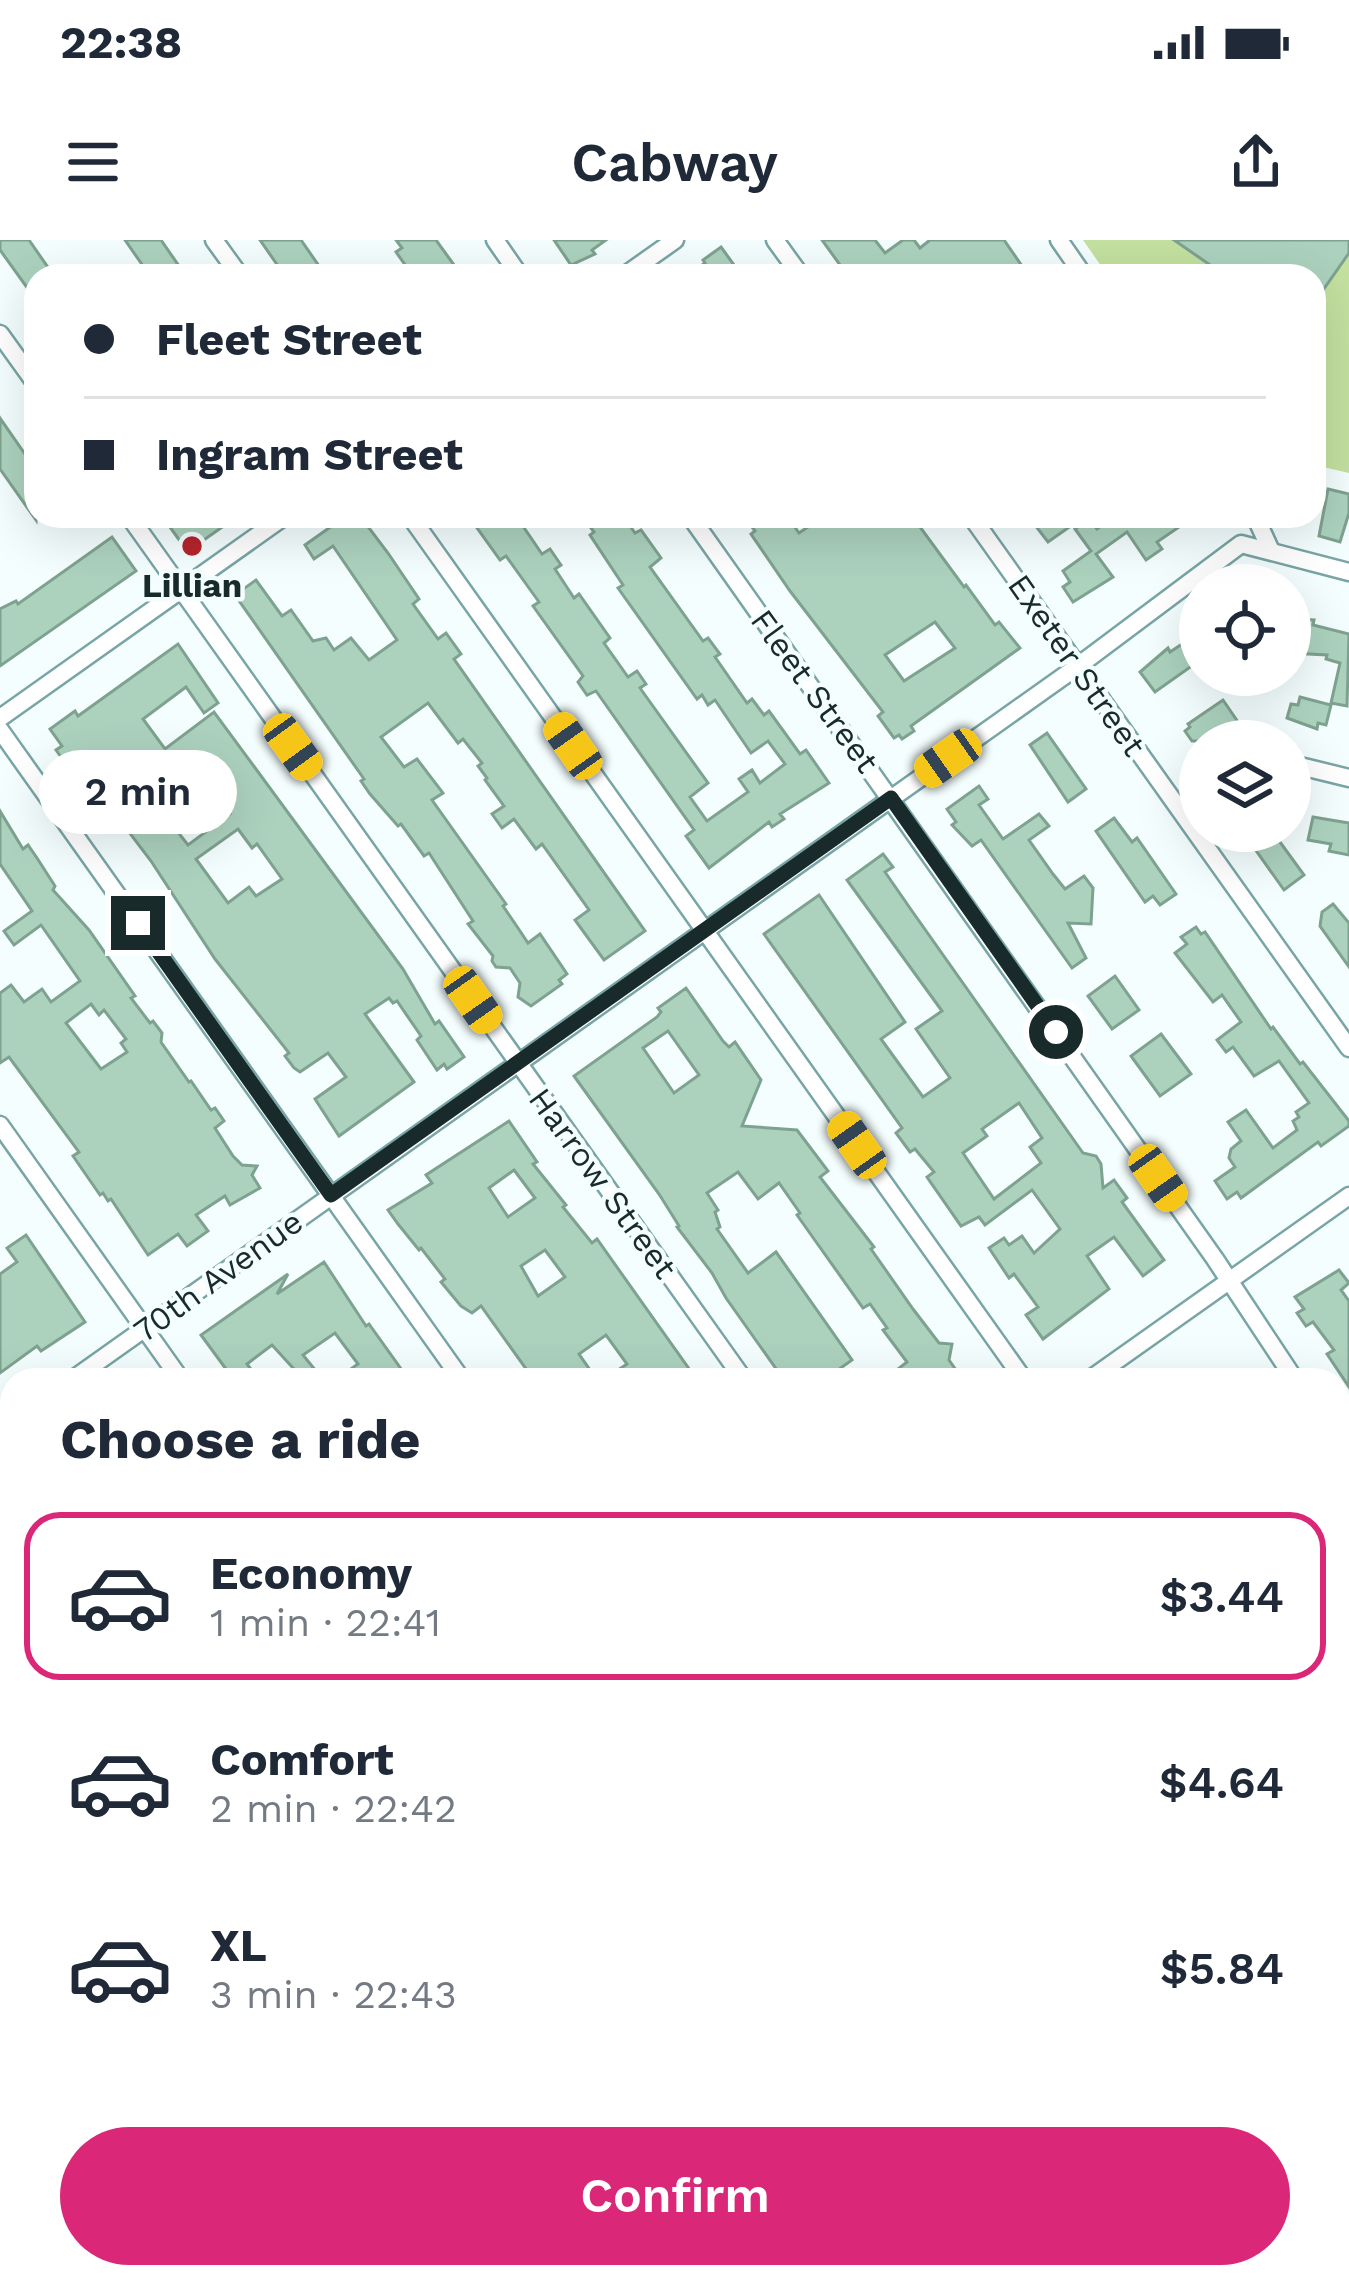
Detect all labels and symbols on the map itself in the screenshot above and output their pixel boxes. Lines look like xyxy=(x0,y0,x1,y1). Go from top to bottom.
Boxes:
marker: Lillian xyxy=(179,533,205,559)
place label: Lillian xyxy=(142,566,242,605)
street label: Exeter Street xyxy=(1000,567,1154,763)
street label: Fleet Street xyxy=(743,602,887,780)
car xyxy=(538,706,608,786)
car xyxy=(257,707,329,787)
car xyxy=(908,723,988,793)
callout: 2 min xyxy=(39,749,237,833)
route end xyxy=(111,896,165,950)
car xyxy=(438,960,508,1040)
route start xyxy=(1029,1005,1083,1059)
street label: Harrow Street xyxy=(521,1080,685,1286)
car xyxy=(822,1105,892,1185)
car xyxy=(1123,1138,1193,1218)
street label: 70th Avenue xyxy=(126,1202,310,1350)

